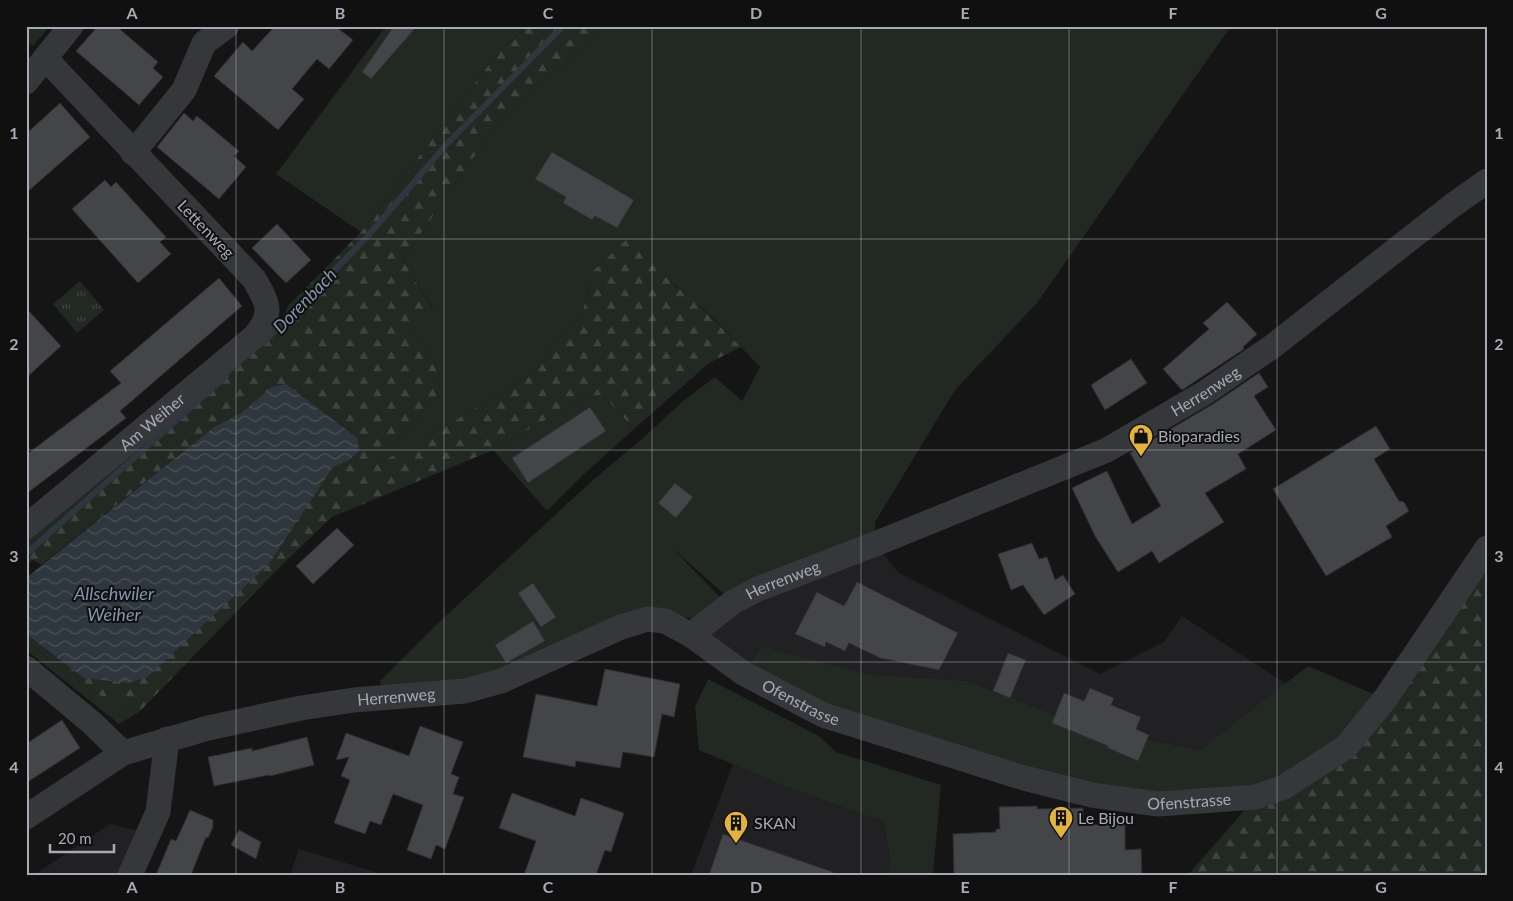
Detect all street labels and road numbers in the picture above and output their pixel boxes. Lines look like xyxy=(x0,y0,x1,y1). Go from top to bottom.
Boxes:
street label: Lettenweg xyxy=(174,196,239,262)
street label: Herrenweg xyxy=(1167,362,1243,420)
street label: Am Weiher xyxy=(115,389,188,454)
street label: Herrenweg xyxy=(742,556,822,603)
street label: Ofenstrasse xyxy=(759,675,842,729)
street label: Herrenweg xyxy=(356,683,436,709)
street label: Ofenstrasse xyxy=(1146,789,1232,813)

